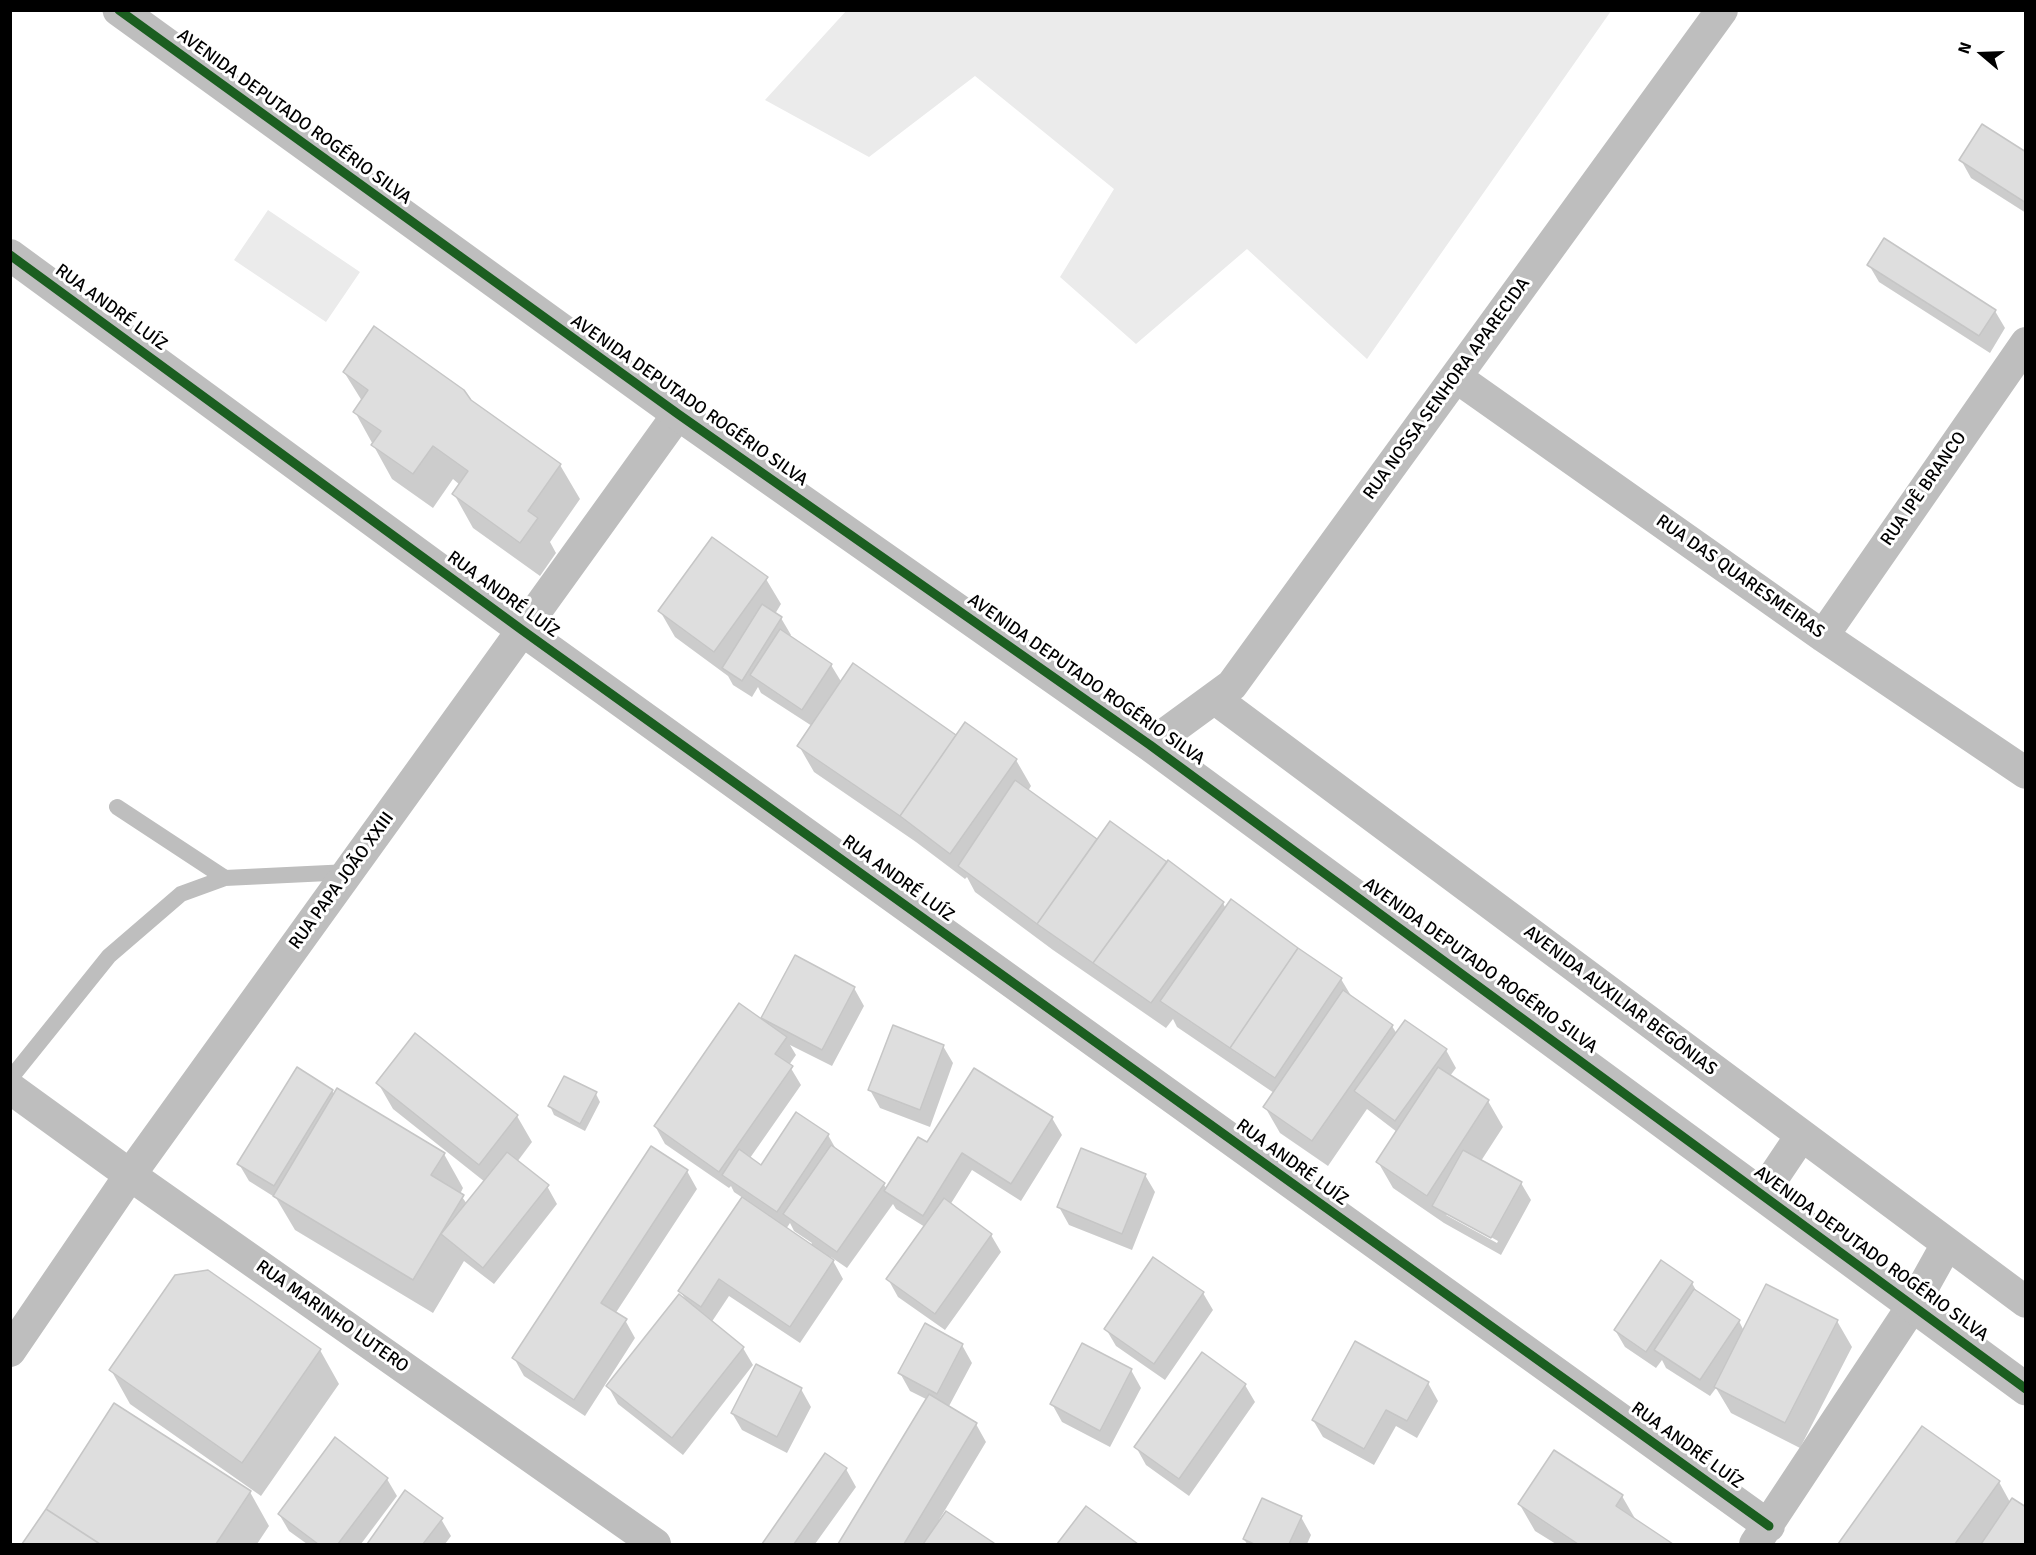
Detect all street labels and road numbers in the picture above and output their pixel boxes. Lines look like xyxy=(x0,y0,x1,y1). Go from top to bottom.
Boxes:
street label: AVENIDA DEPUTADO ROGÉRIO SILVA xyxy=(173,25,415,209)
street label: RUA ANDRÉ LUÍZ xyxy=(51,260,171,356)
street label: RUA NOSSA SENHORA APARECIDA xyxy=(1359,274,1535,504)
street label: AVENIDA DEPUTADO ROGÉRIO SILVA xyxy=(566,311,812,491)
street label: RUA IPÊ BRANCO xyxy=(1877,428,1971,550)
street label: RUA DAS QUARESMEIRAS xyxy=(1652,511,1828,643)
street label: RUA ANDRÉ LUÍZ xyxy=(443,547,563,643)
street label: AVENIDA DEPUTADO ROGÉRIO SILVA xyxy=(963,590,1209,770)
street label: RUA PAPA JOÃO XXIII xyxy=(285,808,399,954)
street label: RUA ANDRÉ LUÍZ xyxy=(838,831,958,927)
street label: AVENIDA DEPUTADO ROGÉRIO SILVA xyxy=(1359,874,1601,1058)
street label: AVENIDA AUXILIAR BEGÔNIAS xyxy=(1519,921,1721,1081)
street label: RUA ANDRÉ LUÍZ xyxy=(1232,1115,1352,1211)
street label: AVENIDA DEPUTADO ROGÉRIO SILVA xyxy=(1750,1162,1992,1346)
street label: RUA MARINHO LUTERO xyxy=(252,1256,412,1378)
street label: RUA ANDRÉ LUÍZ xyxy=(1627,1398,1747,1494)

